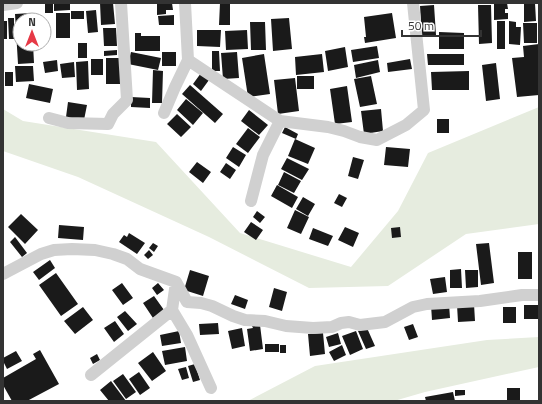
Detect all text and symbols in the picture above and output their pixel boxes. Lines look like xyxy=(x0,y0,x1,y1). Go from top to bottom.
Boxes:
north arrow xyxy=(12,12,52,52)
scale bar xyxy=(402,12,481,38)
text: N xyxy=(28,14,36,30)
text: 50 m xyxy=(408,16,434,35)

